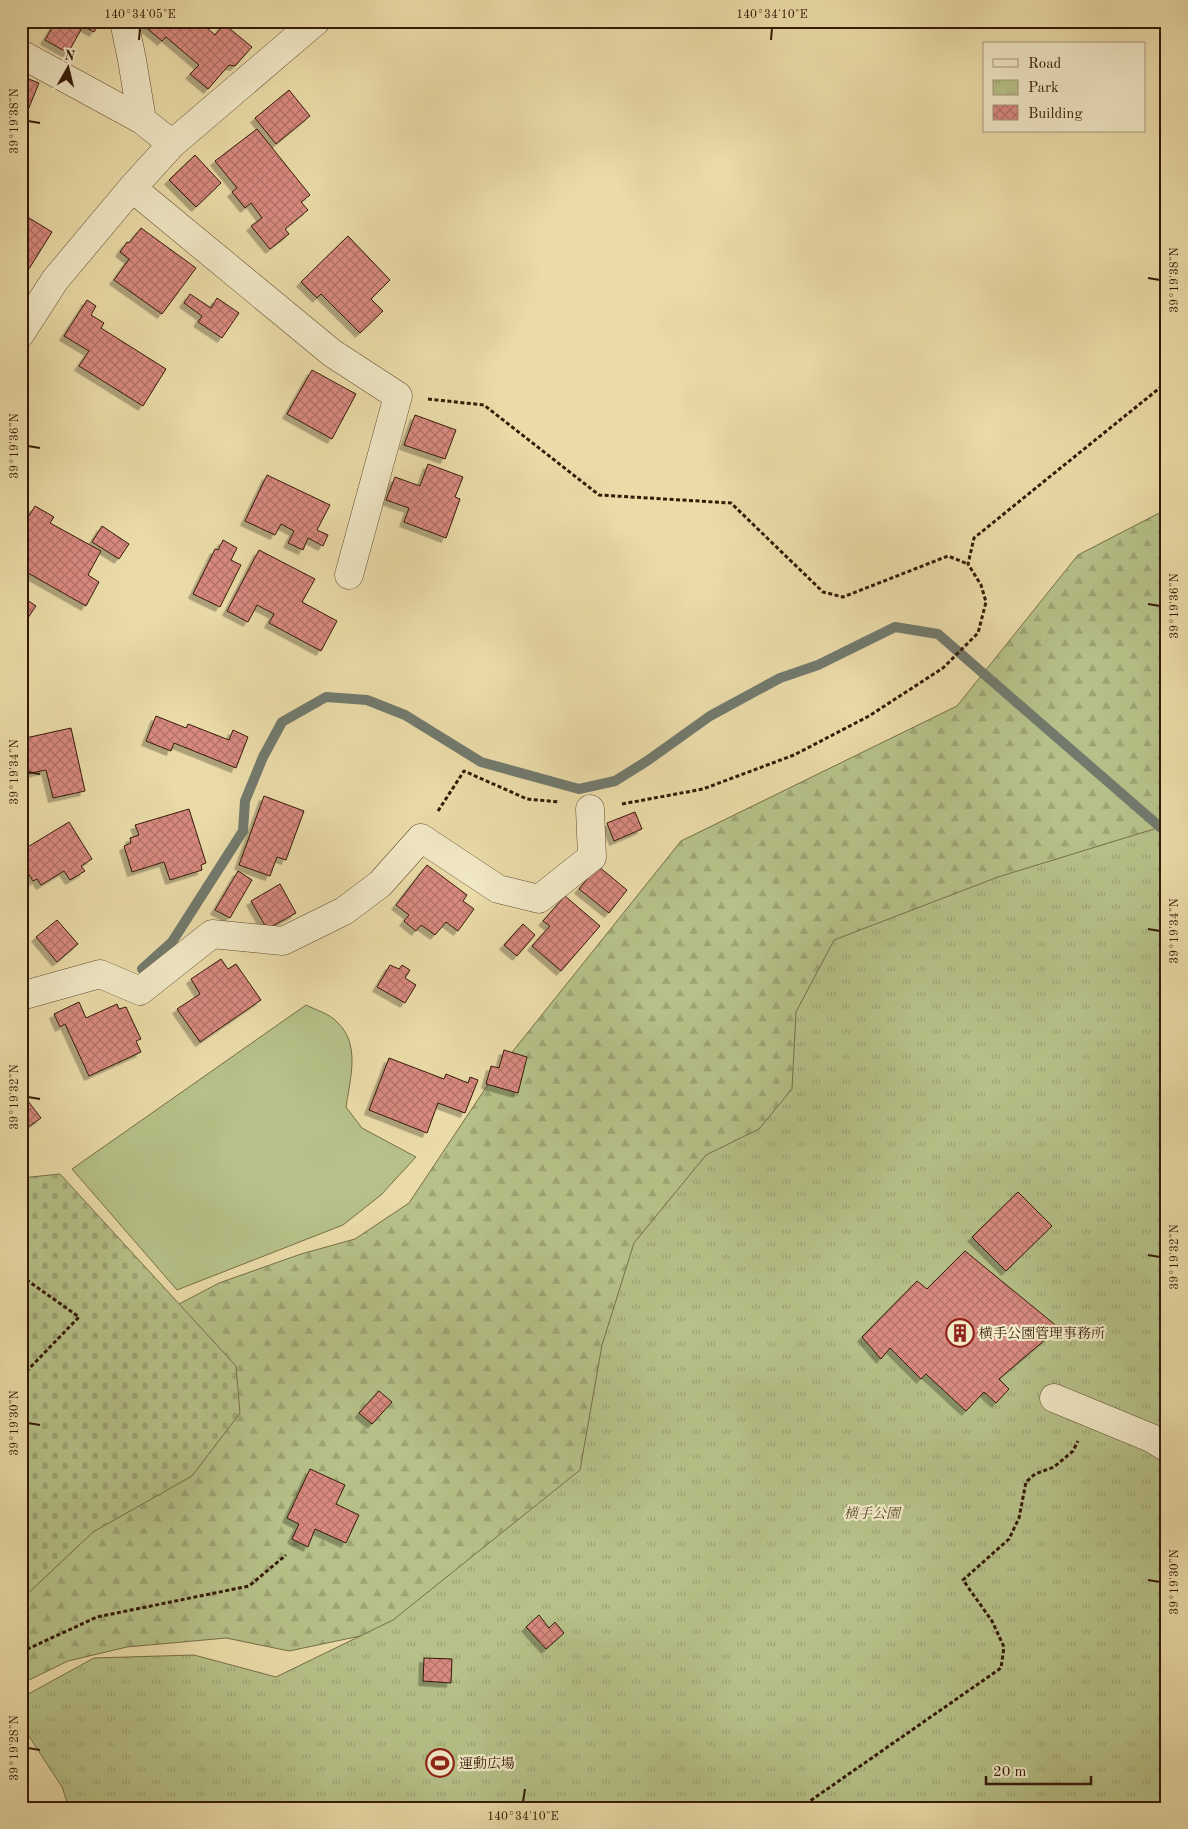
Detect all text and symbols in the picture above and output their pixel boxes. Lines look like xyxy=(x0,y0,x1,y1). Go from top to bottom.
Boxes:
text: 140°34'05"E xyxy=(104,8,176,21)
text: 140°34'10"E xyxy=(736,9,808,21)
north arrow xyxy=(42,42,92,92)
legend xyxy=(983,42,1146,132)
text: N xyxy=(63,48,76,64)
text: Road xyxy=(1028,57,1062,72)
text: Park xyxy=(1028,81,1059,96)
text: 39°19'38"N xyxy=(9,88,21,154)
text: Building xyxy=(1028,107,1083,122)
text: 39°19'38"N xyxy=(1169,247,1181,313)
text: 39°19'36"N xyxy=(9,413,21,479)
text: 39°19'36"N xyxy=(1169,573,1181,639)
text: 39°19'34"N xyxy=(9,739,21,805)
text: 39°19'34"N xyxy=(1169,898,1181,964)
text: 39°19'32"N xyxy=(9,1064,21,1130)
text: 39°19'32"N xyxy=(1169,1224,1181,1290)
building icon: 横手公園管理事務所 xyxy=(945,1318,975,1348)
place label: 横手公園管理事務所 xyxy=(979,1326,1105,1341)
text: 39°19'30"N xyxy=(9,1390,21,1456)
park label: 横手公園 xyxy=(844,1506,902,1521)
text: 39°19'30"N xyxy=(1169,1549,1181,1615)
text: 39°19'28"N xyxy=(9,1715,21,1781)
sports icon: 運動広場 xyxy=(425,1748,455,1778)
scale bar xyxy=(986,1754,1090,1786)
place label: 運動広場 xyxy=(459,1756,515,1771)
text: 20 m xyxy=(993,1765,1027,1780)
text: 140°34'10"E xyxy=(487,1811,559,1823)

